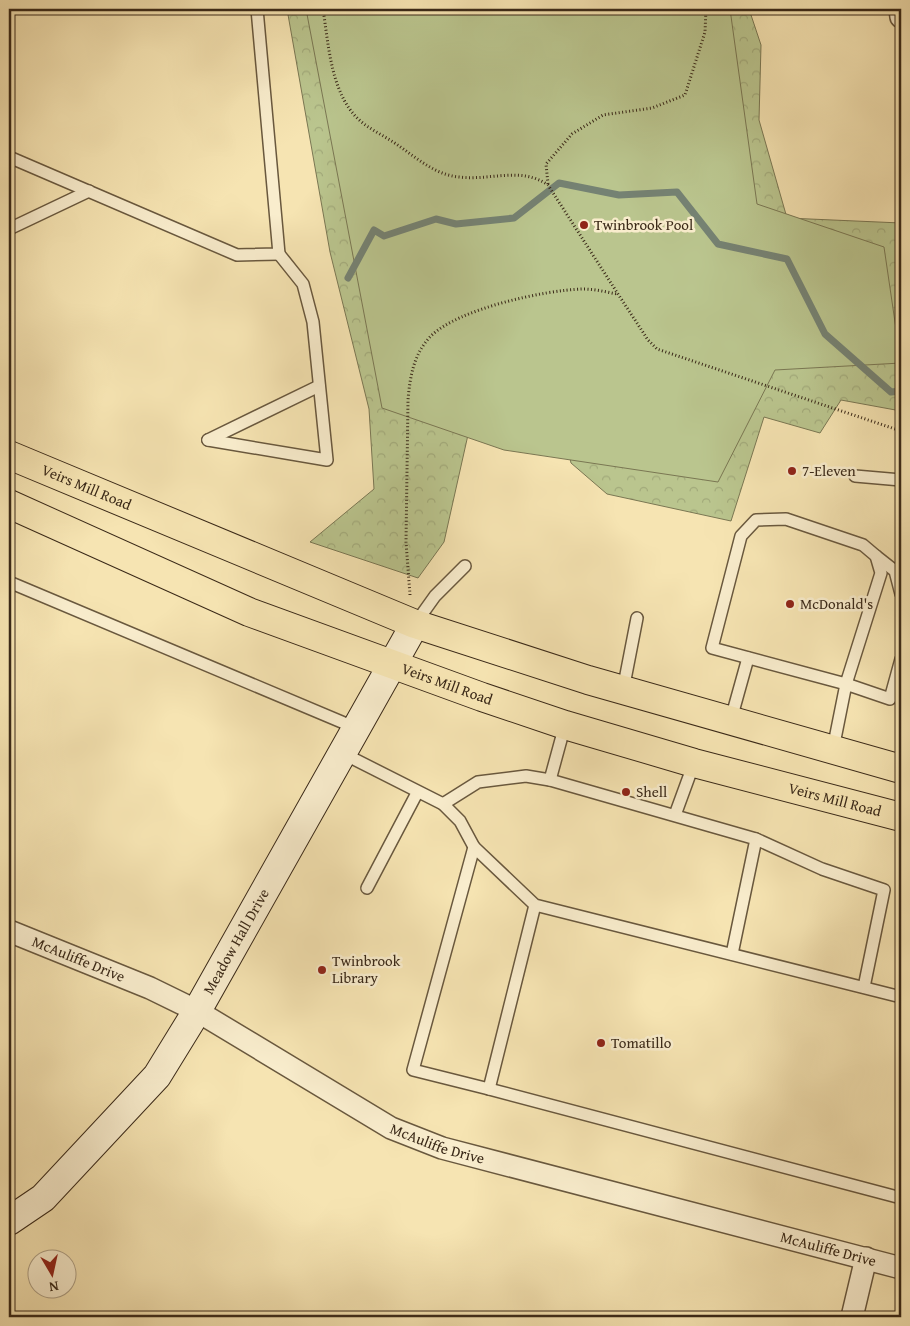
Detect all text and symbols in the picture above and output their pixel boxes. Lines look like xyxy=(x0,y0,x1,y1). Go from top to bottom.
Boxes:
place label: Twinbrook Pool xyxy=(594,214,693,235)
marker: Twinbrook Pool xyxy=(578,219,590,231)
street label: Veirs Mill Road xyxy=(39,459,135,515)
place label: 7-Eleven xyxy=(802,460,856,481)
marker: 7-Eleven xyxy=(786,465,798,477)
place label: McDonald's xyxy=(800,593,873,614)
marker: McDonald's xyxy=(784,598,796,610)
street label: Veirs Mill Road xyxy=(399,658,495,710)
street label: Veirs Mill Road xyxy=(786,777,884,821)
place label: Shell xyxy=(636,781,667,802)
marker: Shell xyxy=(620,786,632,798)
street label: Meadow Hall Drive xyxy=(197,885,274,998)
street label: McAuliffe Drive xyxy=(29,930,128,987)
place label: Twinbrook Library xyxy=(332,950,401,988)
marker: Twinbrook Library xyxy=(316,964,328,976)
place label: Tomatillo xyxy=(611,1032,672,1053)
marker: Tomatillo xyxy=(595,1037,607,1049)
street label: McAuliffe Drive xyxy=(387,1118,487,1169)
street label: McAuliffe Drive xyxy=(778,1226,879,1271)
north arrow xyxy=(28,1248,78,1298)
text: N xyxy=(47,1276,60,1298)

